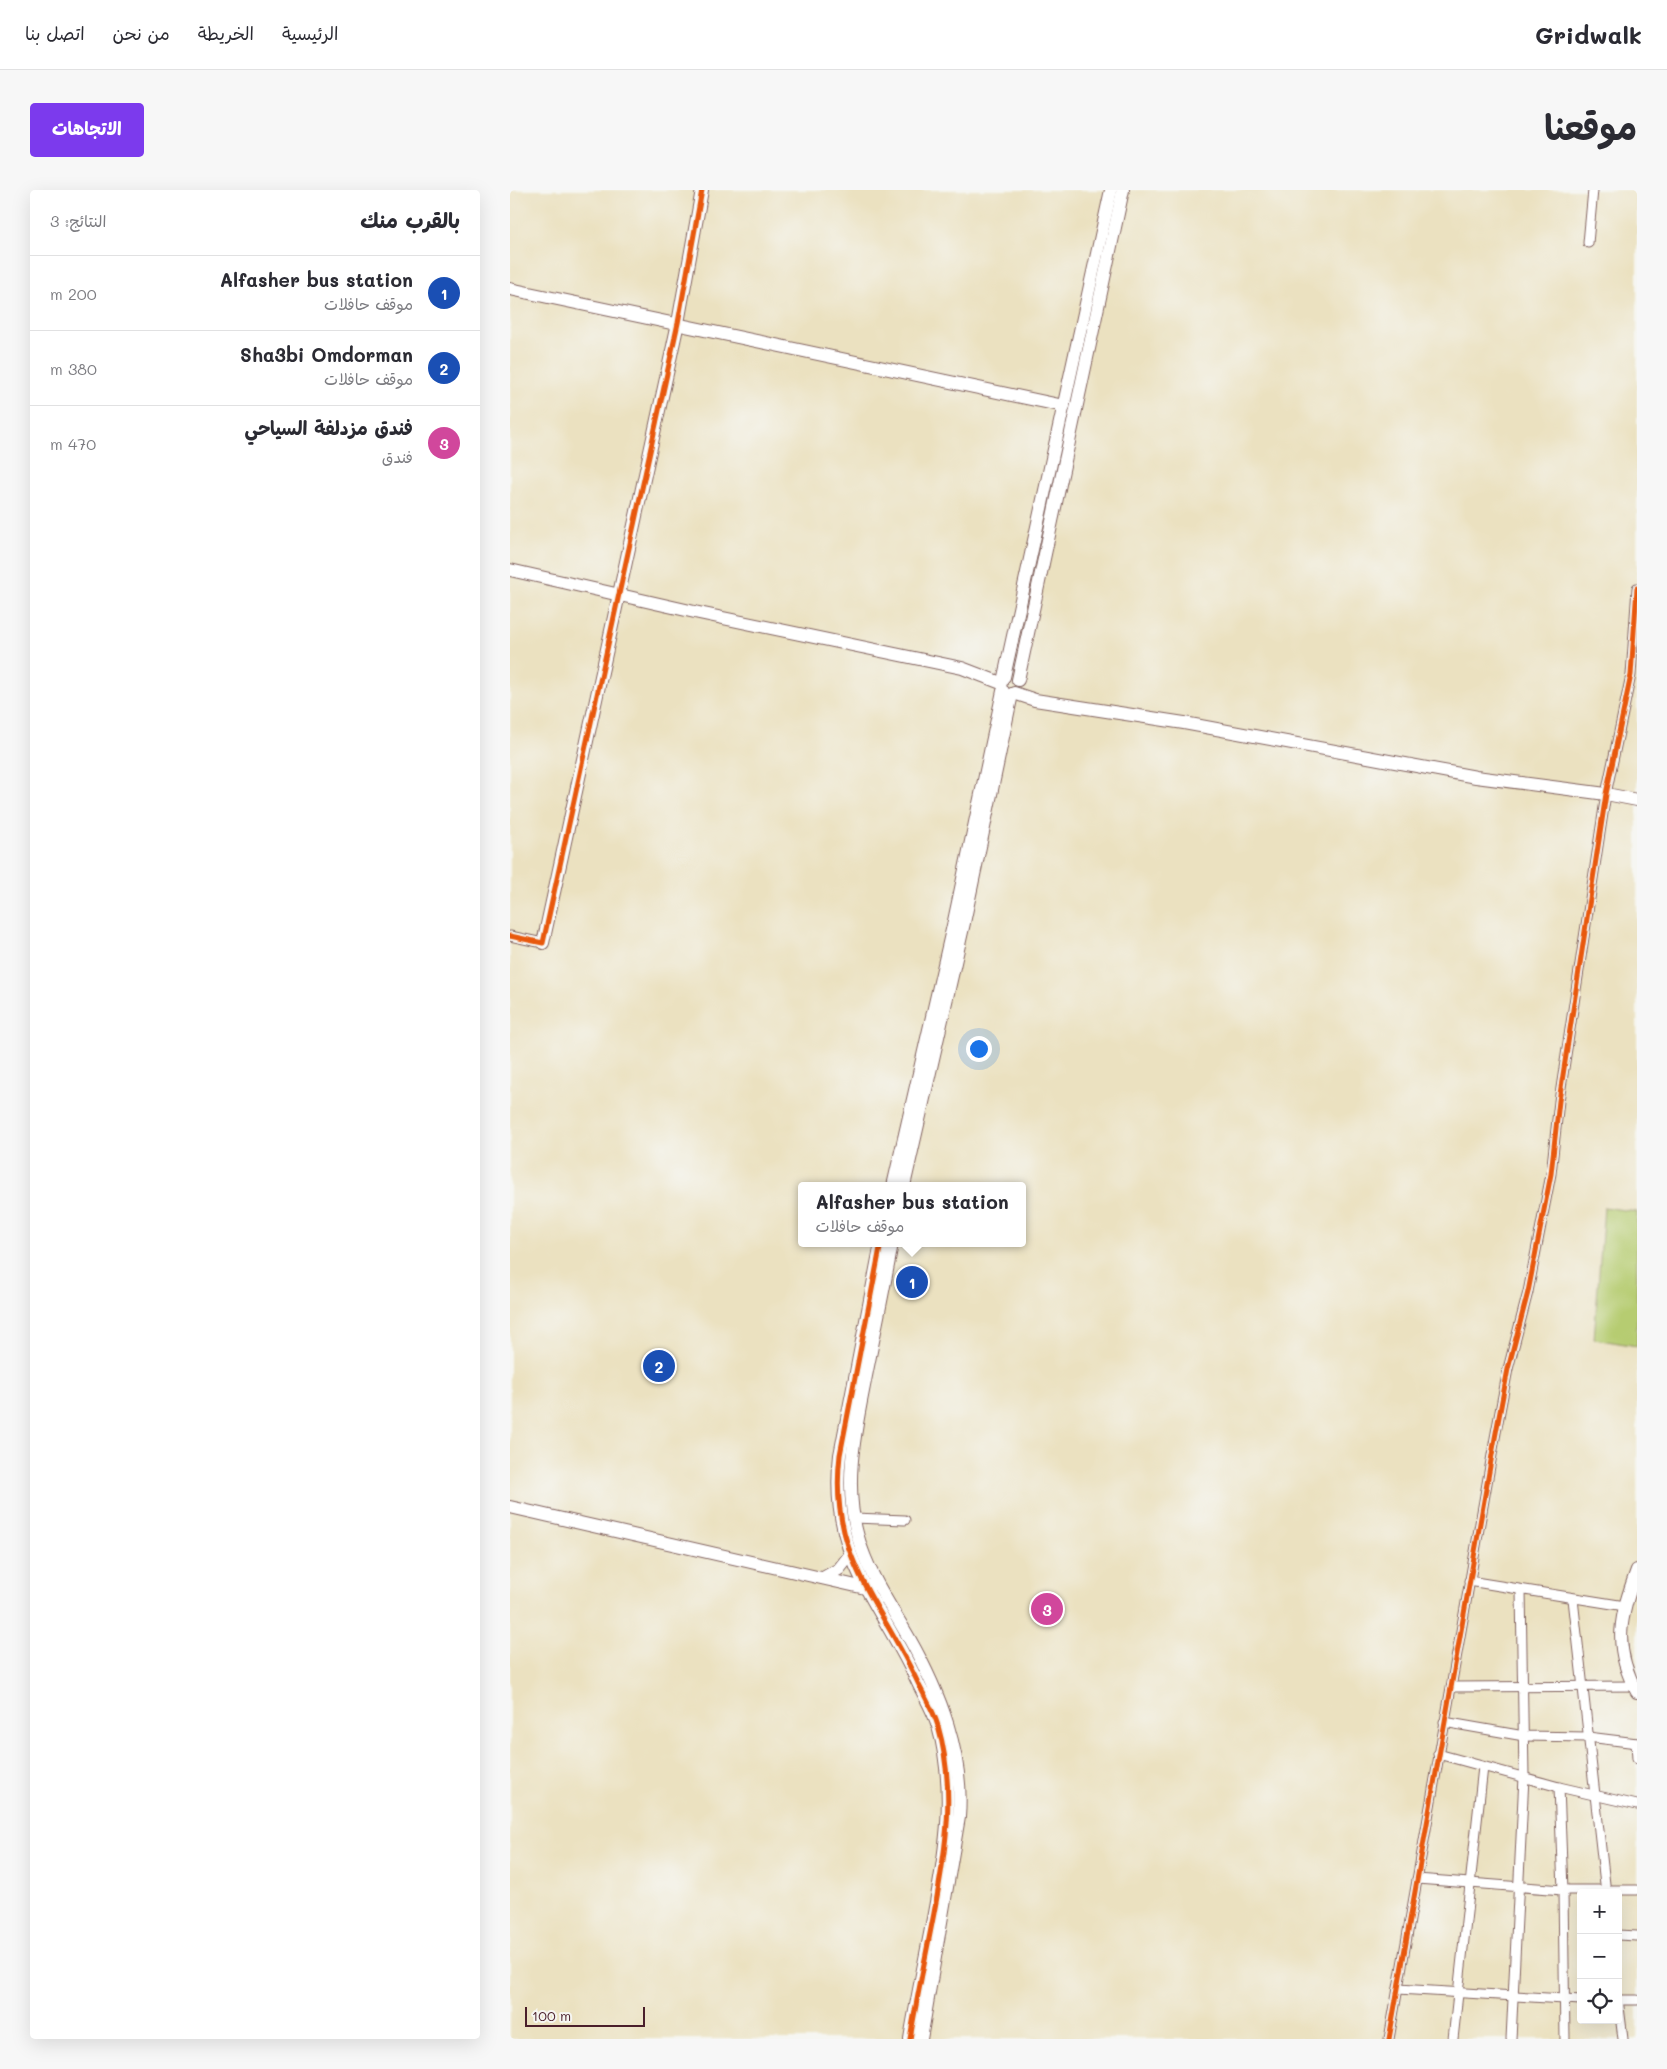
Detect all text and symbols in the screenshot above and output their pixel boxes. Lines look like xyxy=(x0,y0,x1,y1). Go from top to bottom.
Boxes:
text: Gridwalk xyxy=(1535,19,1642,50)
text: اتصل بنا xyxy=(25,21,85,45)
text: من نحن xyxy=(113,21,170,45)
text: الخريطة xyxy=(198,21,254,45)
text: الرئيسية xyxy=(282,21,338,45)
button: الاتجاهات xyxy=(30,103,144,157)
text: موقعنا xyxy=(1544,103,1637,149)
text: بالقرب منك xyxy=(360,206,460,233)
text: النتائج: 3 xyxy=(50,210,106,231)
text: Alfasher bus station xyxy=(220,267,413,292)
text: 200 m xyxy=(50,283,97,304)
text: 1 xyxy=(440,283,448,304)
text: موقف حافلات xyxy=(324,293,413,314)
text: Sha3bi Omdorman xyxy=(240,342,413,367)
text: 380 m xyxy=(50,358,97,379)
text: 2 xyxy=(440,358,448,379)
text: موقف حافلات xyxy=(324,368,413,389)
text: فندق مزدلفة السياحي xyxy=(244,415,413,440)
text: 470 m xyxy=(50,433,96,454)
text: 3 xyxy=(439,433,449,454)
text: فندق xyxy=(382,446,413,467)
your location xyxy=(966,1036,992,1062)
popup xyxy=(798,1182,1026,1247)
text: Alfasher bus station xyxy=(815,1189,1009,1214)
text: موقف حافلات xyxy=(815,1215,904,1236)
pin: 1 xyxy=(896,1263,928,1301)
pin: 2 xyxy=(643,1347,675,1385)
pin: 3 xyxy=(1031,1590,1063,1628)
map controls xyxy=(1577,1889,1622,2024)
button: + xyxy=(1577,1889,1622,1934)
button: − xyxy=(1577,1934,1622,1979)
button: locate xyxy=(1577,1979,1622,2024)
scale bar xyxy=(525,2004,645,2027)
text: 100 m xyxy=(532,2006,571,2025)

